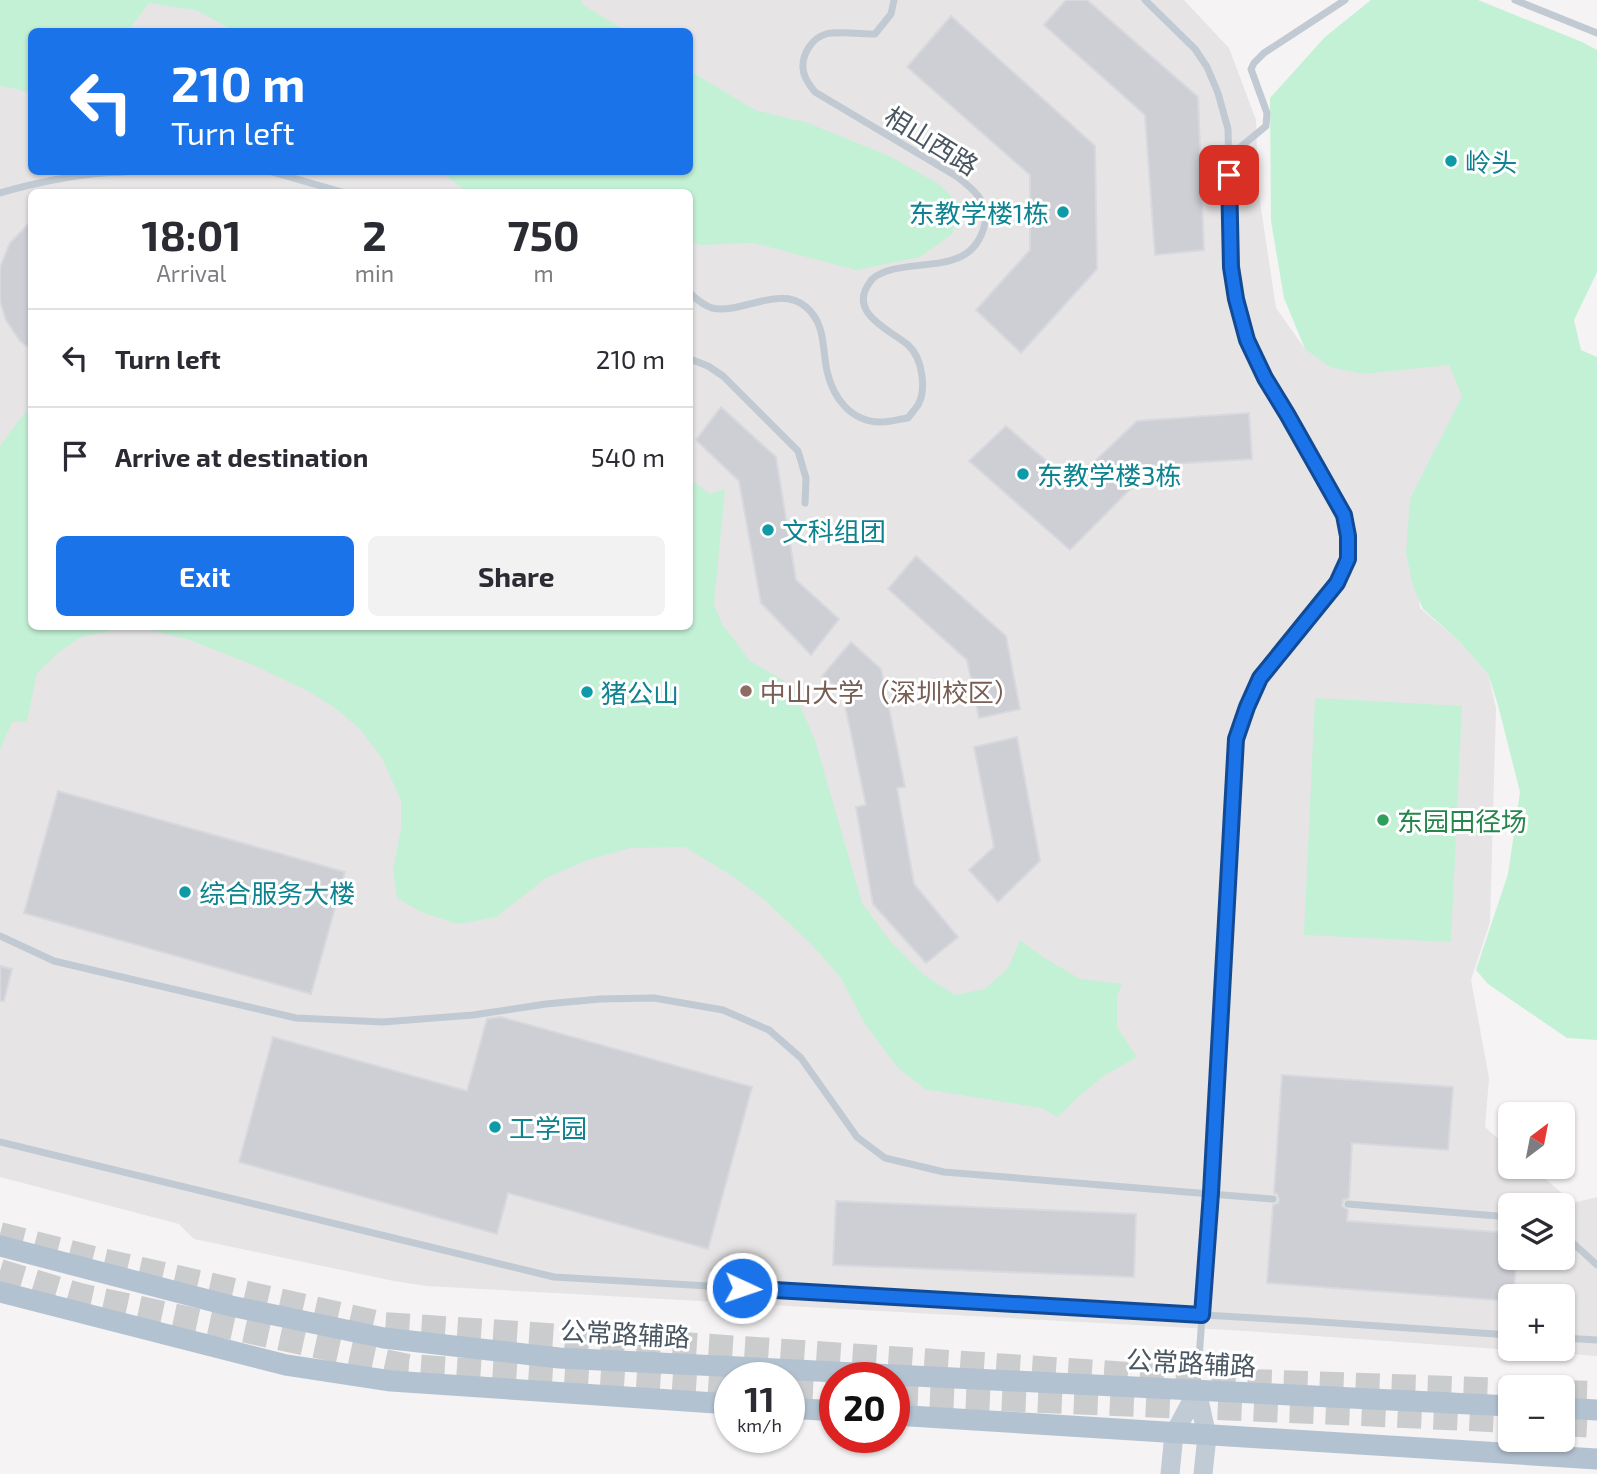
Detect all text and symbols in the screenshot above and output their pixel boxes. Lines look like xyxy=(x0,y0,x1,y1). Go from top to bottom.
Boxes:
text: 210 m xyxy=(171,53,305,112)
icon: left xyxy=(56,56,147,147)
street label: 相山西路 xyxy=(880,99,984,181)
text: Turn left xyxy=(171,113,295,151)
pin xyxy=(1199,145,1259,205)
place label: 岭头 xyxy=(1465,146,1517,177)
marker: 岭头 xyxy=(1443,153,1459,169)
icon: arrive xyxy=(1210,156,1248,194)
place label: 东教学楼1栋 xyxy=(909,197,1049,228)
marker: 东教学楼1栋 xyxy=(1055,204,1071,220)
text: 18:01 xyxy=(142,209,241,259)
text: 2 xyxy=(362,209,387,259)
text: 750 xyxy=(508,209,579,259)
text: Arrival xyxy=(156,259,226,287)
text: min xyxy=(355,259,394,287)
text: m xyxy=(533,259,554,287)
icon: left xyxy=(56,339,94,377)
text: Turn left xyxy=(115,343,221,374)
text: 210 m xyxy=(596,343,665,374)
icon: arrive xyxy=(56,437,94,475)
text: Arrive at destination xyxy=(115,441,368,472)
text: 540 m xyxy=(591,441,665,472)
place label: 东教学楼3栋 xyxy=(1037,459,1181,490)
marker: 东教学楼3栋 xyxy=(1015,466,1031,482)
place label: 文科组团 xyxy=(782,515,886,546)
marker: 文科组团 xyxy=(760,522,776,538)
button: Exit xyxy=(56,536,354,616)
button: Share xyxy=(368,536,665,616)
place label: 中山大学（深圳校区） xyxy=(760,676,1020,707)
place label: 猪公山 xyxy=(601,677,679,708)
marker: 中山大学（深圳校区） xyxy=(738,683,754,699)
marker: 猪公山 xyxy=(579,684,595,700)
place label: 东园田径场 xyxy=(1397,805,1527,836)
marker: 东园田径场 xyxy=(1375,812,1391,828)
place label: 综合服务大楼 xyxy=(199,877,355,908)
marker: 综合服务大楼 xyxy=(177,884,193,900)
north arrow xyxy=(1498,1102,1575,1180)
map controls xyxy=(1498,1102,1575,1452)
place label: 工学园 xyxy=(509,1112,587,1143)
marker: 工学园 xyxy=(487,1119,503,1135)
button: layers xyxy=(1498,1193,1575,1270)
position arrow xyxy=(705,1251,779,1325)
button: + xyxy=(1498,1284,1575,1361)
street label: 公常路辅路 xyxy=(559,1314,691,1352)
street label: 公常路辅路 xyxy=(1125,1343,1257,1381)
speed limit sign: 20 xyxy=(819,1362,910,1453)
button: − xyxy=(1498,1375,1575,1452)
text: 11 xyxy=(744,1377,775,1419)
text: km/h xyxy=(737,1414,782,1436)

